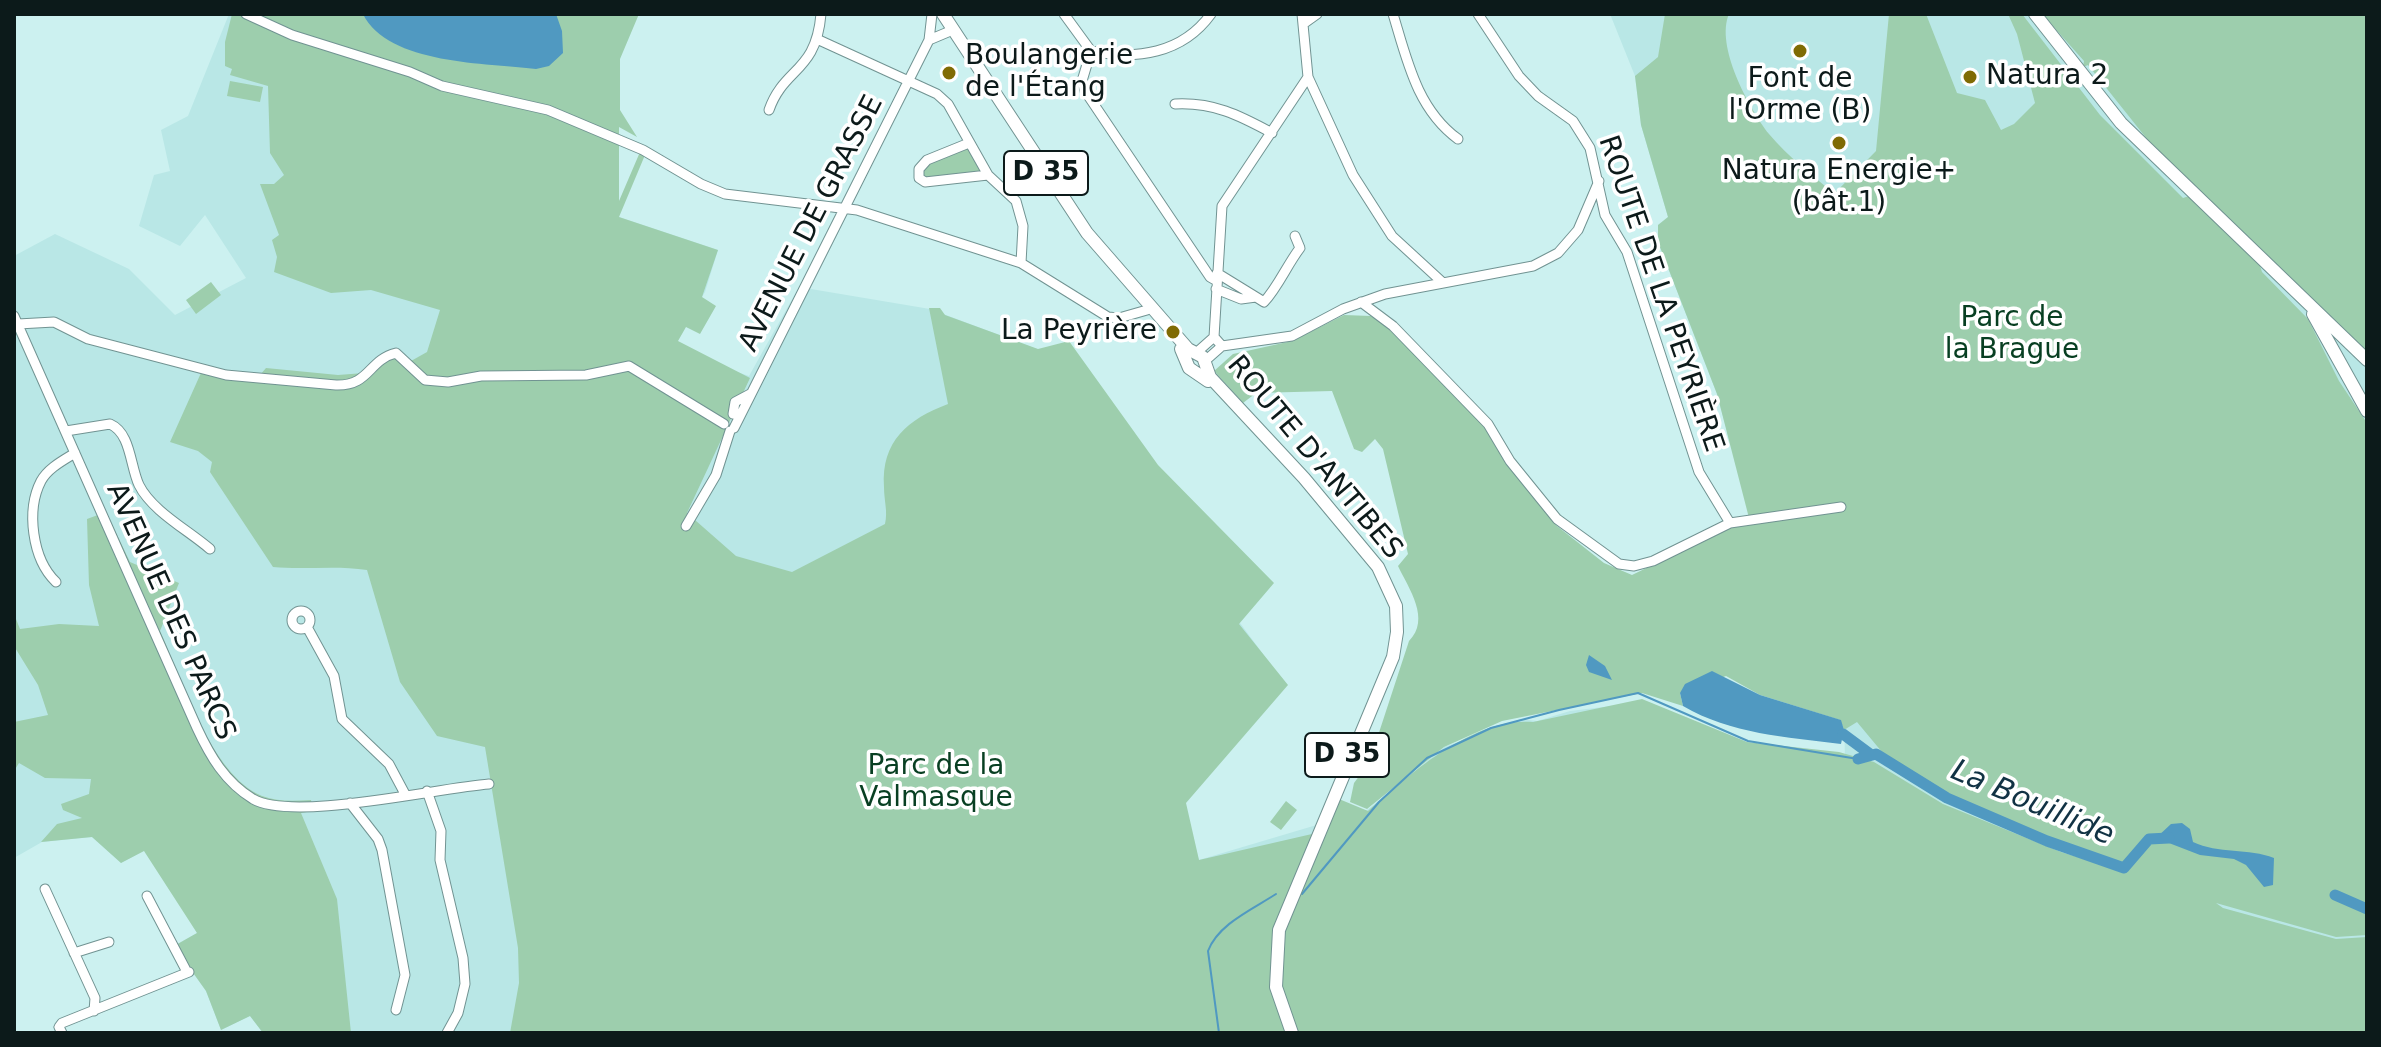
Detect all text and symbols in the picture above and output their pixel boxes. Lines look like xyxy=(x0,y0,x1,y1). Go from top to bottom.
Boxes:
place label: Boulangerie de l'Étang xyxy=(965,40,1133,106)
marker: Font de l'Orme (B) xyxy=(1791,42,1809,60)
place label: Natura 2 xyxy=(1986,60,2108,94)
place label: Font de l'Orme (B) xyxy=(1729,63,1871,129)
marker: Boulangerie de l'Étang xyxy=(940,64,958,82)
marker: Natura 2 xyxy=(1961,68,1979,86)
street label: AVENUE DE GRASSE xyxy=(733,90,891,358)
street label: ROUTE DE LA PEYRIÈRE xyxy=(1590,131,1730,457)
marker: Natura Energie+ (bât.1) xyxy=(1830,134,1848,152)
road number: D 35 xyxy=(1004,151,1088,195)
place label: Natura Energie+ (bât.1) xyxy=(1722,155,1956,221)
park label: Parc de la Brague xyxy=(1945,302,2079,368)
place label: La Peyrière xyxy=(1001,315,1157,349)
marker: La Peyrière xyxy=(1164,323,1182,341)
street label: ROUTE D'ANTIBES xyxy=(1219,350,1409,566)
street label: AVENUE DES PARCS xyxy=(98,478,242,746)
road number: D 35 xyxy=(1305,733,1389,777)
park label: Parc de la Valmasque xyxy=(859,750,1013,816)
water label: La Bouillide xyxy=(1945,754,2119,854)

